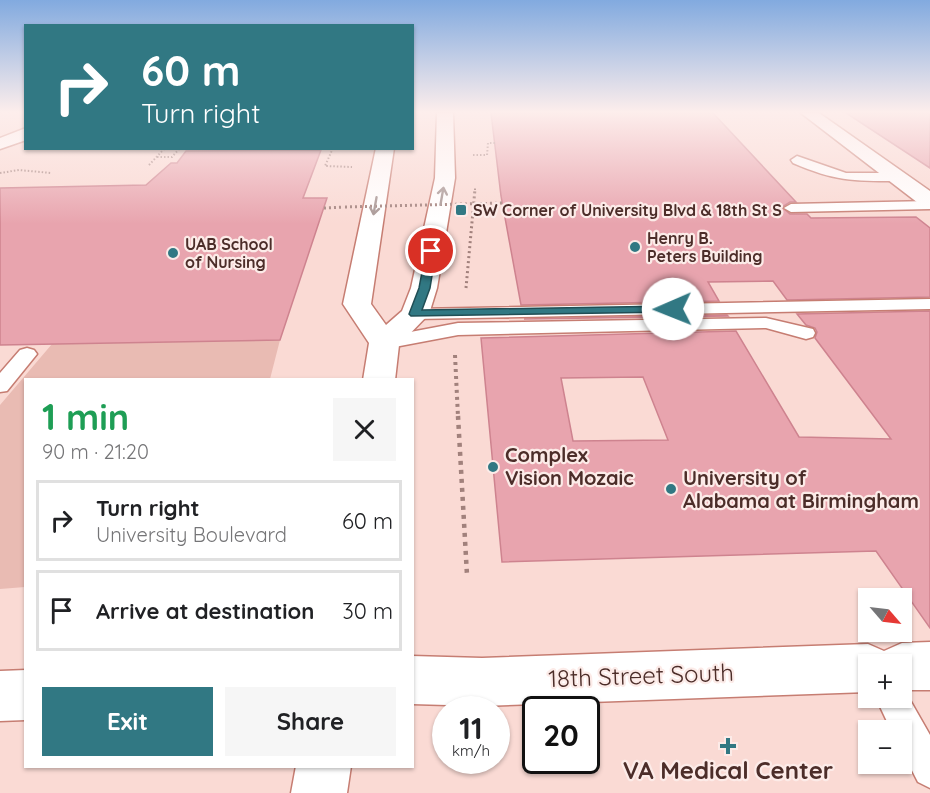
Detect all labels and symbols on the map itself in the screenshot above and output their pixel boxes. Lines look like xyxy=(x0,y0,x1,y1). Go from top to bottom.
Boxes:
one-way arrow xyxy=(437,186,448,206)
one-way arrow xyxy=(369,196,380,215)
place label: SW Corner of University Blvd & 18th St S xyxy=(473,200,782,220)
marker: SW Corner of University Blvd & 18th St S xyxy=(454,203,468,217)
pin xyxy=(405,225,456,276)
place label: Henry B. Peters Building xyxy=(647,228,762,266)
place label: UAB School of Nursing xyxy=(185,234,273,272)
marker: Henry B. Peters Building xyxy=(628,240,642,254)
marker: UAB School of Nursing xyxy=(166,246,180,260)
position arrow xyxy=(641,277,705,341)
place label: Complex Vision Mozaic xyxy=(505,442,634,490)
marker: Complex Vision Mozaic xyxy=(486,460,500,474)
place label: University of Alabama at Birmingham xyxy=(683,465,919,513)
marker: University of Alabama at Birmingham xyxy=(664,482,678,496)
north arrow xyxy=(858,588,912,642)
street label: 18th Street South xyxy=(548,657,734,693)
speed limit sign: 20 xyxy=(522,696,600,774)
marker: VA Medical Center xyxy=(719,737,737,755)
place label: VA Medical Center xyxy=(623,755,833,785)

